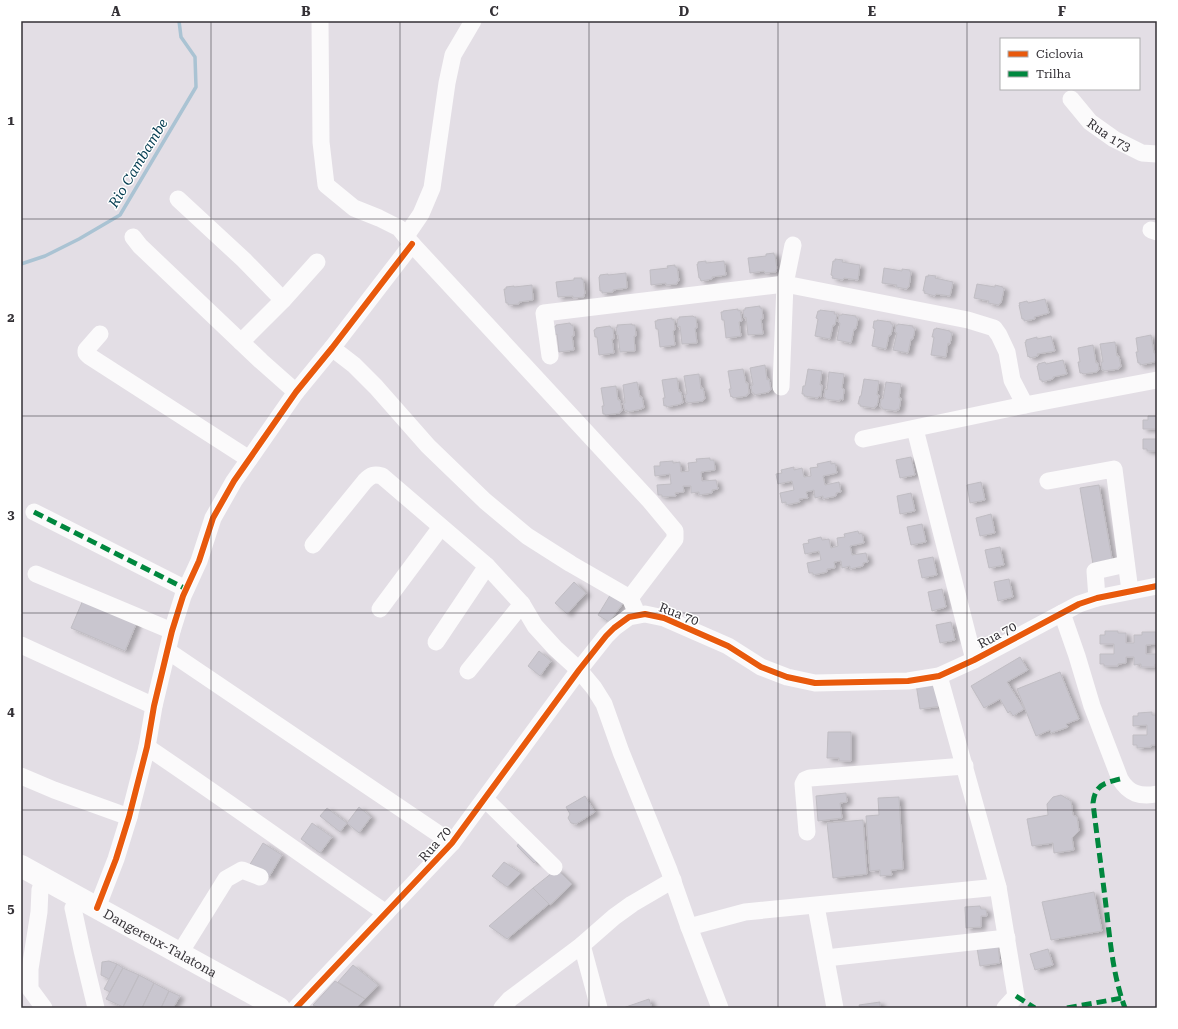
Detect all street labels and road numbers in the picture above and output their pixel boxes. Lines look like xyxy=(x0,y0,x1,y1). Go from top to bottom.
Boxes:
street label: Rua 173 xyxy=(1085,115,1134,154)
street label: Rua 70 xyxy=(657,600,701,628)
street label: Rua 70 xyxy=(975,619,1019,651)
street label: Rua 70 xyxy=(416,823,454,865)
street label: Dangereux-Talatona xyxy=(101,906,219,980)

